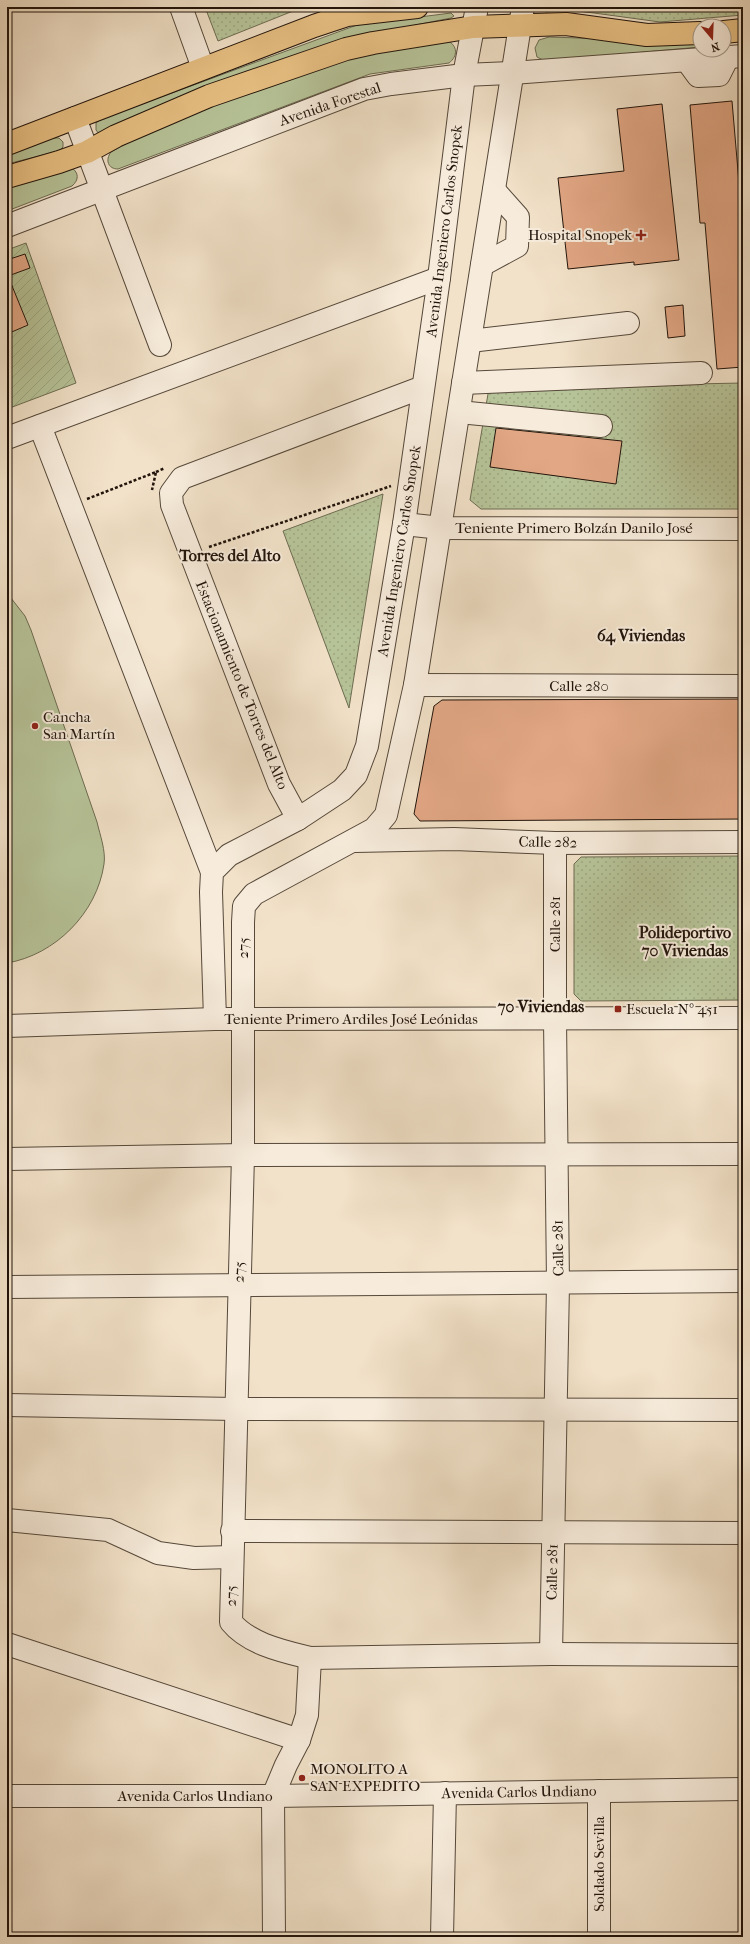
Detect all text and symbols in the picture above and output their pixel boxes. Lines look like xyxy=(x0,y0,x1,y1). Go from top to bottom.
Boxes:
north arrow xyxy=(692,18,732,58)
text: N xyxy=(708,39,721,55)
street label: Avenida Forestal xyxy=(276,78,383,130)
street label: Avenida Ingeniero Carlos Snopek xyxy=(422,124,466,339)
place label: Hospital Snopek xyxy=(528,226,632,244)
marker: Hospital Snopek xyxy=(635,229,647,241)
street label: Avenida Ingeniero Carlos Snopek xyxy=(373,444,425,659)
street label: Teniente Primero Bolzán Danilo José xyxy=(455,519,693,537)
district label: Torres del Alto xyxy=(178,546,281,565)
street label: Estacionamiento de Torres del Alto xyxy=(192,578,292,792)
district label: 64 Viviendas xyxy=(597,626,685,646)
street label: Calle 280 xyxy=(549,677,609,695)
place label: Cancha San Martín xyxy=(43,708,116,743)
marker: Cancha San Martín xyxy=(30,721,40,731)
street label: Calle 282 xyxy=(518,832,578,852)
street label: Calle 281 xyxy=(546,896,564,952)
district label: Polideportivo 70 Viviendas xyxy=(639,923,731,960)
street label: 275 xyxy=(234,937,252,959)
district label: 70 Viviendas xyxy=(497,997,584,1016)
place label: Escuela Nº 451 xyxy=(626,1000,718,1018)
marker: Escuela Nº 451 xyxy=(613,1004,623,1014)
street label: Teniente Primero Ardiles José Leónidas xyxy=(224,1010,478,1028)
street label: Calle 281 xyxy=(549,1220,567,1276)
street label: 275 xyxy=(230,1261,248,1283)
street label: Calle 281 xyxy=(543,1544,561,1600)
street label: 275 xyxy=(222,1585,240,1607)
place label: MONOLITO A SAN EXPEDITO xyxy=(310,1760,420,1795)
marker: MONOLITO A SAN EXPEDITO xyxy=(297,1773,307,1783)
street label: Avenida Carlos Undiano xyxy=(440,1782,597,1802)
street label: Avenida Carlos Undiano xyxy=(116,1787,273,1805)
street label: Soldado Sevilla xyxy=(590,1815,608,1912)

